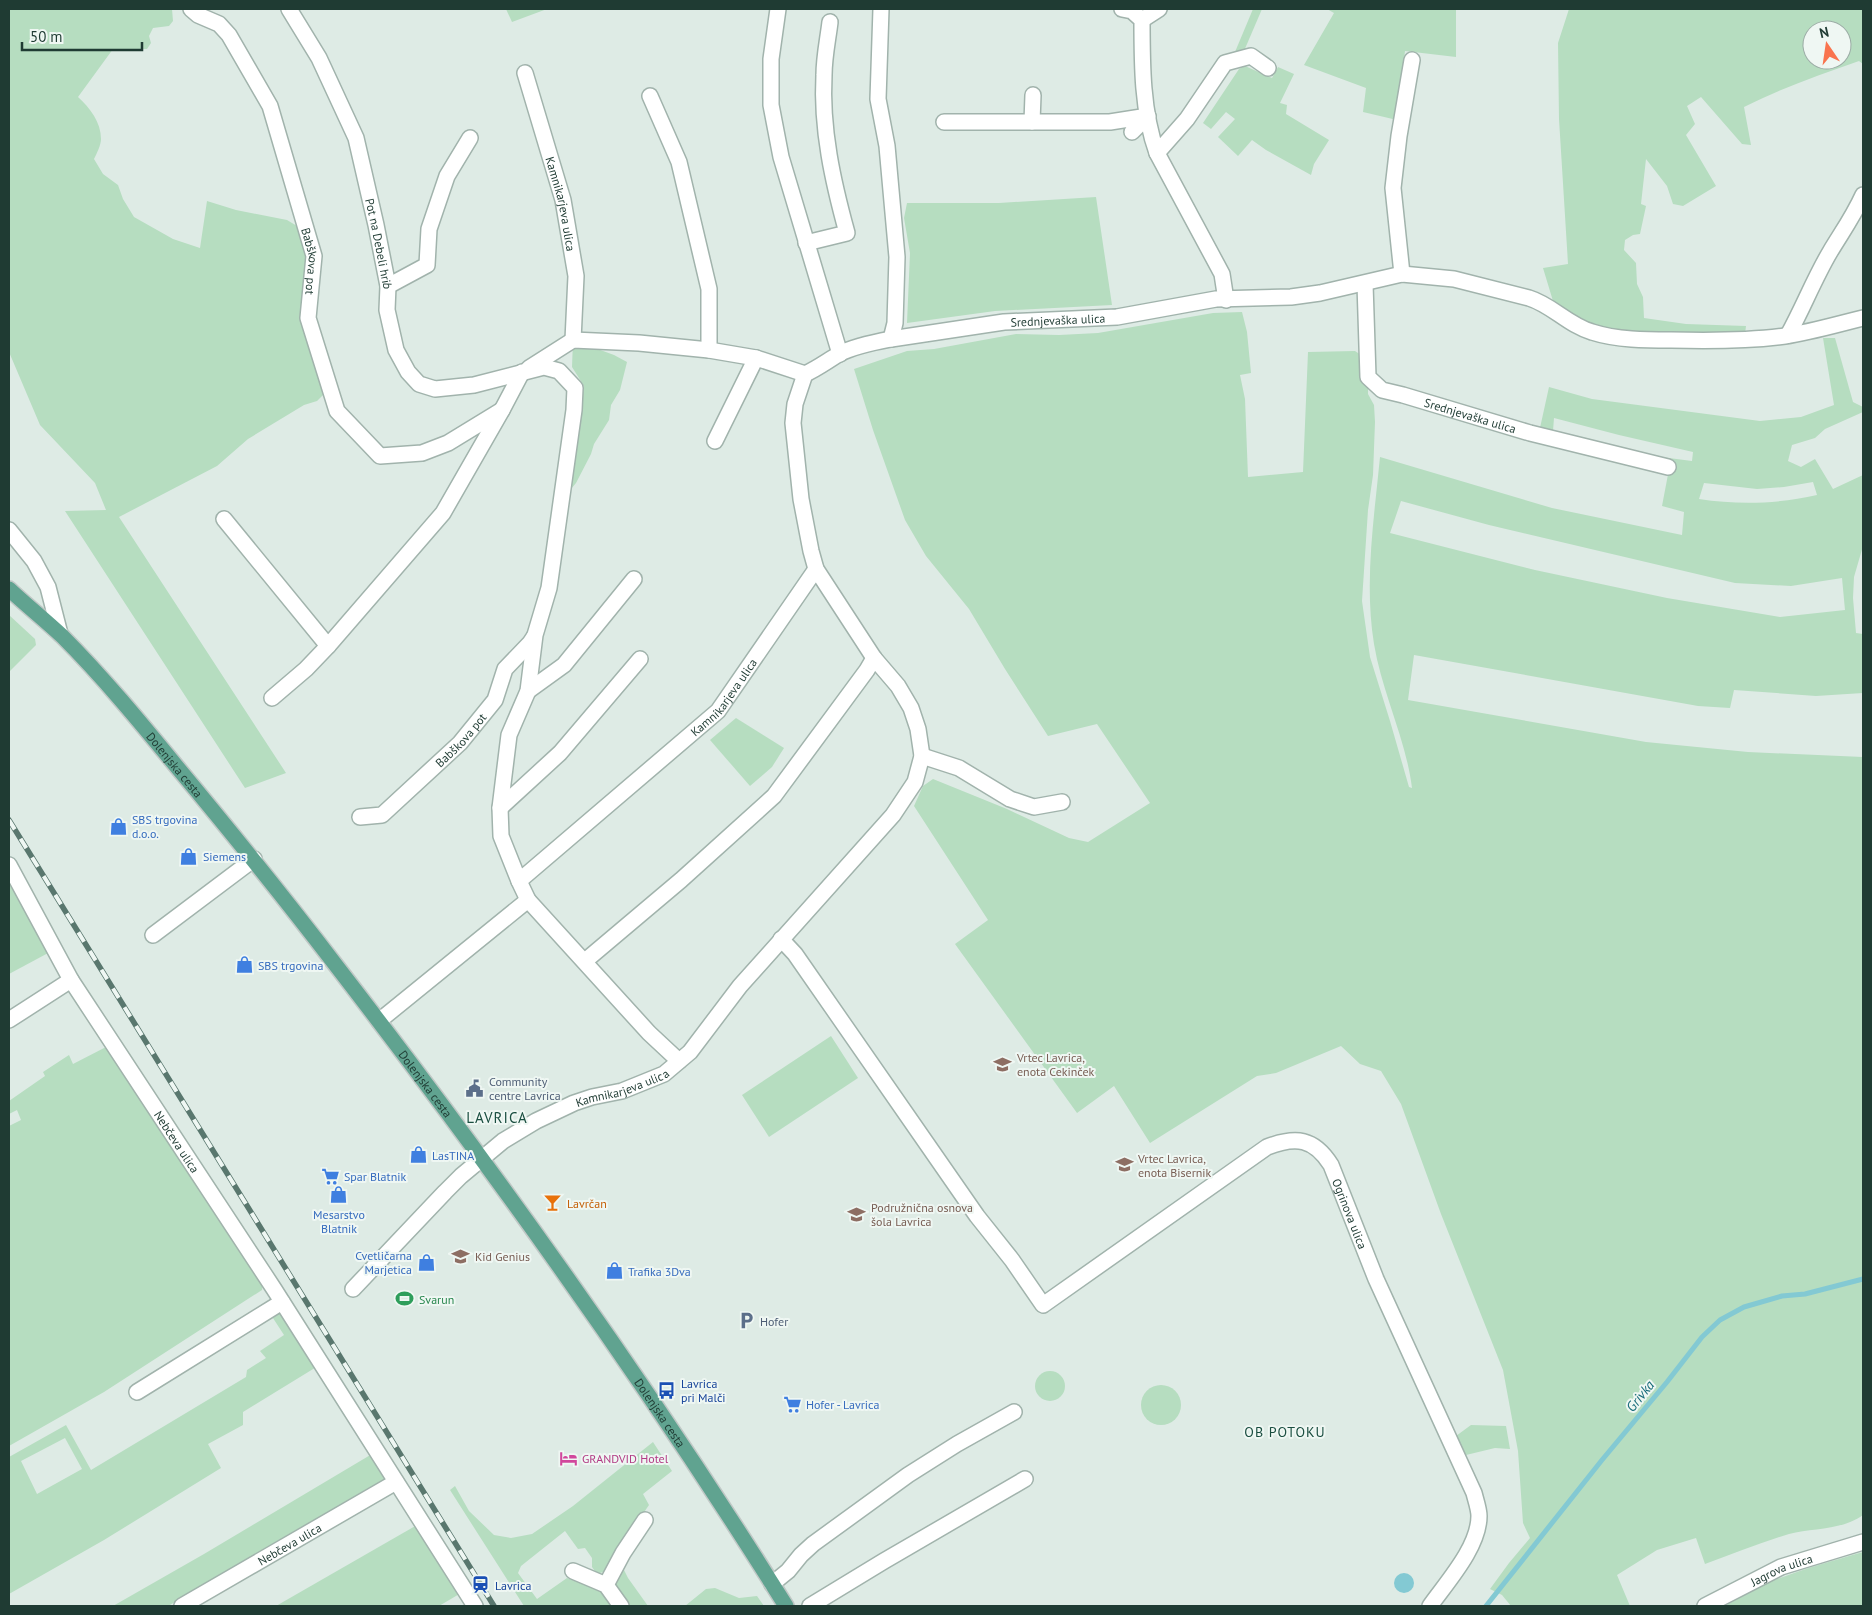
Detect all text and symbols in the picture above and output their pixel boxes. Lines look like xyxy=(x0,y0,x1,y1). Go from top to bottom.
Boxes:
scale bar xyxy=(22,20,142,52)
north arrow xyxy=(1802,20,1852,70)
text: N xyxy=(1818,23,1831,42)
text: 50 m xyxy=(30,27,63,46)
street label: Kamnikarjeva ulica xyxy=(543,155,579,252)
street label: Pot na Debeli hrib xyxy=(363,197,396,290)
street label: Babškova pot xyxy=(299,226,321,296)
street label: Srednjevaška ulica xyxy=(1010,310,1106,329)
street label: Srednjevaška ulica xyxy=(1423,394,1518,436)
street label: Kamnikarjeva ulica xyxy=(687,655,760,739)
street label: Babškova pot xyxy=(432,710,489,770)
street label: Dolenjska cesta xyxy=(144,729,206,800)
place label: SBS trgovina d.o.o. xyxy=(132,812,197,841)
shop icon: SBS trgovina d.o.o. xyxy=(108,816,128,836)
shop icon: Siemens xyxy=(179,846,199,866)
place label: Siemens xyxy=(203,849,246,864)
shop icon: SBS trgovina xyxy=(234,955,254,975)
place label: SBS trgovina xyxy=(258,958,323,973)
street label: Dolenjska cesta xyxy=(396,1047,456,1120)
place label: Vrtec Lavrica, enota Cekinček xyxy=(1016,1050,1095,1079)
school or university icon: Vrtec Lavrica, enota Cekinček xyxy=(993,1054,1013,1074)
street label: Kamnikarjeva ulica xyxy=(573,1066,672,1110)
place label: Community centre Lavrica xyxy=(489,1074,561,1103)
public building icon: Community centre Lavrica xyxy=(465,1078,485,1098)
street label: Nebčeva ulica xyxy=(151,1108,203,1176)
district label: LAVRICA xyxy=(466,1108,528,1127)
shop icon: LasTINA xyxy=(408,1145,428,1165)
place label: LasTINA xyxy=(432,1148,474,1163)
place label: Vrtec Lavrica, enota Bisernik xyxy=(1137,1151,1212,1180)
school or university icon: Vrtec Lavrica, enota Bisernik xyxy=(1114,1155,1134,1175)
supermarket icon: Spar Blatnik xyxy=(320,1166,340,1186)
place label: Spar Blatnik xyxy=(344,1169,406,1184)
street label: Ogrinova ulica xyxy=(1330,1176,1371,1251)
shop icon: Mesarstvo Blatnik xyxy=(329,1185,349,1205)
bar icon: Lavrčan xyxy=(543,1193,563,1213)
place label: Lavrčan xyxy=(567,1196,607,1211)
place label: Podružnična osnova šola Lavrica xyxy=(871,1200,973,1229)
school or university icon: Podružnična osnova šola Lavrica xyxy=(847,1204,867,1224)
place label: Mesarstvo Blatnik xyxy=(313,1207,365,1236)
school or university icon: Kid Genius xyxy=(451,1246,471,1266)
place label: Cvetličarna Marjetica xyxy=(355,1248,412,1277)
place label: Kid Genius xyxy=(475,1249,530,1264)
shop icon: Cvetličarna Marjetica xyxy=(416,1252,436,1272)
shop icon: Trafika 3Dva xyxy=(604,1261,624,1281)
place label: Trafika 3Dva xyxy=(628,1264,691,1279)
sports icon: Svarun xyxy=(395,1289,415,1309)
place label: Svarun xyxy=(419,1292,454,1307)
parking icon: Hofer xyxy=(736,1311,756,1331)
place label: Hofer xyxy=(760,1314,788,1329)
street label: Dolenjska cesta xyxy=(632,1375,689,1450)
place label: Lavrica pri Malči xyxy=(681,1376,726,1405)
water label: Grivka xyxy=(1622,1376,1658,1415)
bus stop icon: Lavrica pri Malči xyxy=(657,1380,677,1400)
supermarket icon: Hofer - Lavrica xyxy=(782,1394,802,1414)
place label: Hofer - Lavrica xyxy=(806,1397,879,1412)
district label: OB POTOKU xyxy=(1244,1423,1326,1441)
hotel icon: GRANDVID Hotel xyxy=(558,1448,578,1468)
place label: GRANDVID Hotel xyxy=(582,1451,669,1466)
street label: Nebčeva ulica xyxy=(255,1519,324,1568)
street label: Jagrova ulica xyxy=(1747,1550,1814,1589)
station icon: Lavrica xyxy=(471,1575,491,1595)
place label: Lavrica xyxy=(495,1578,531,1593)

